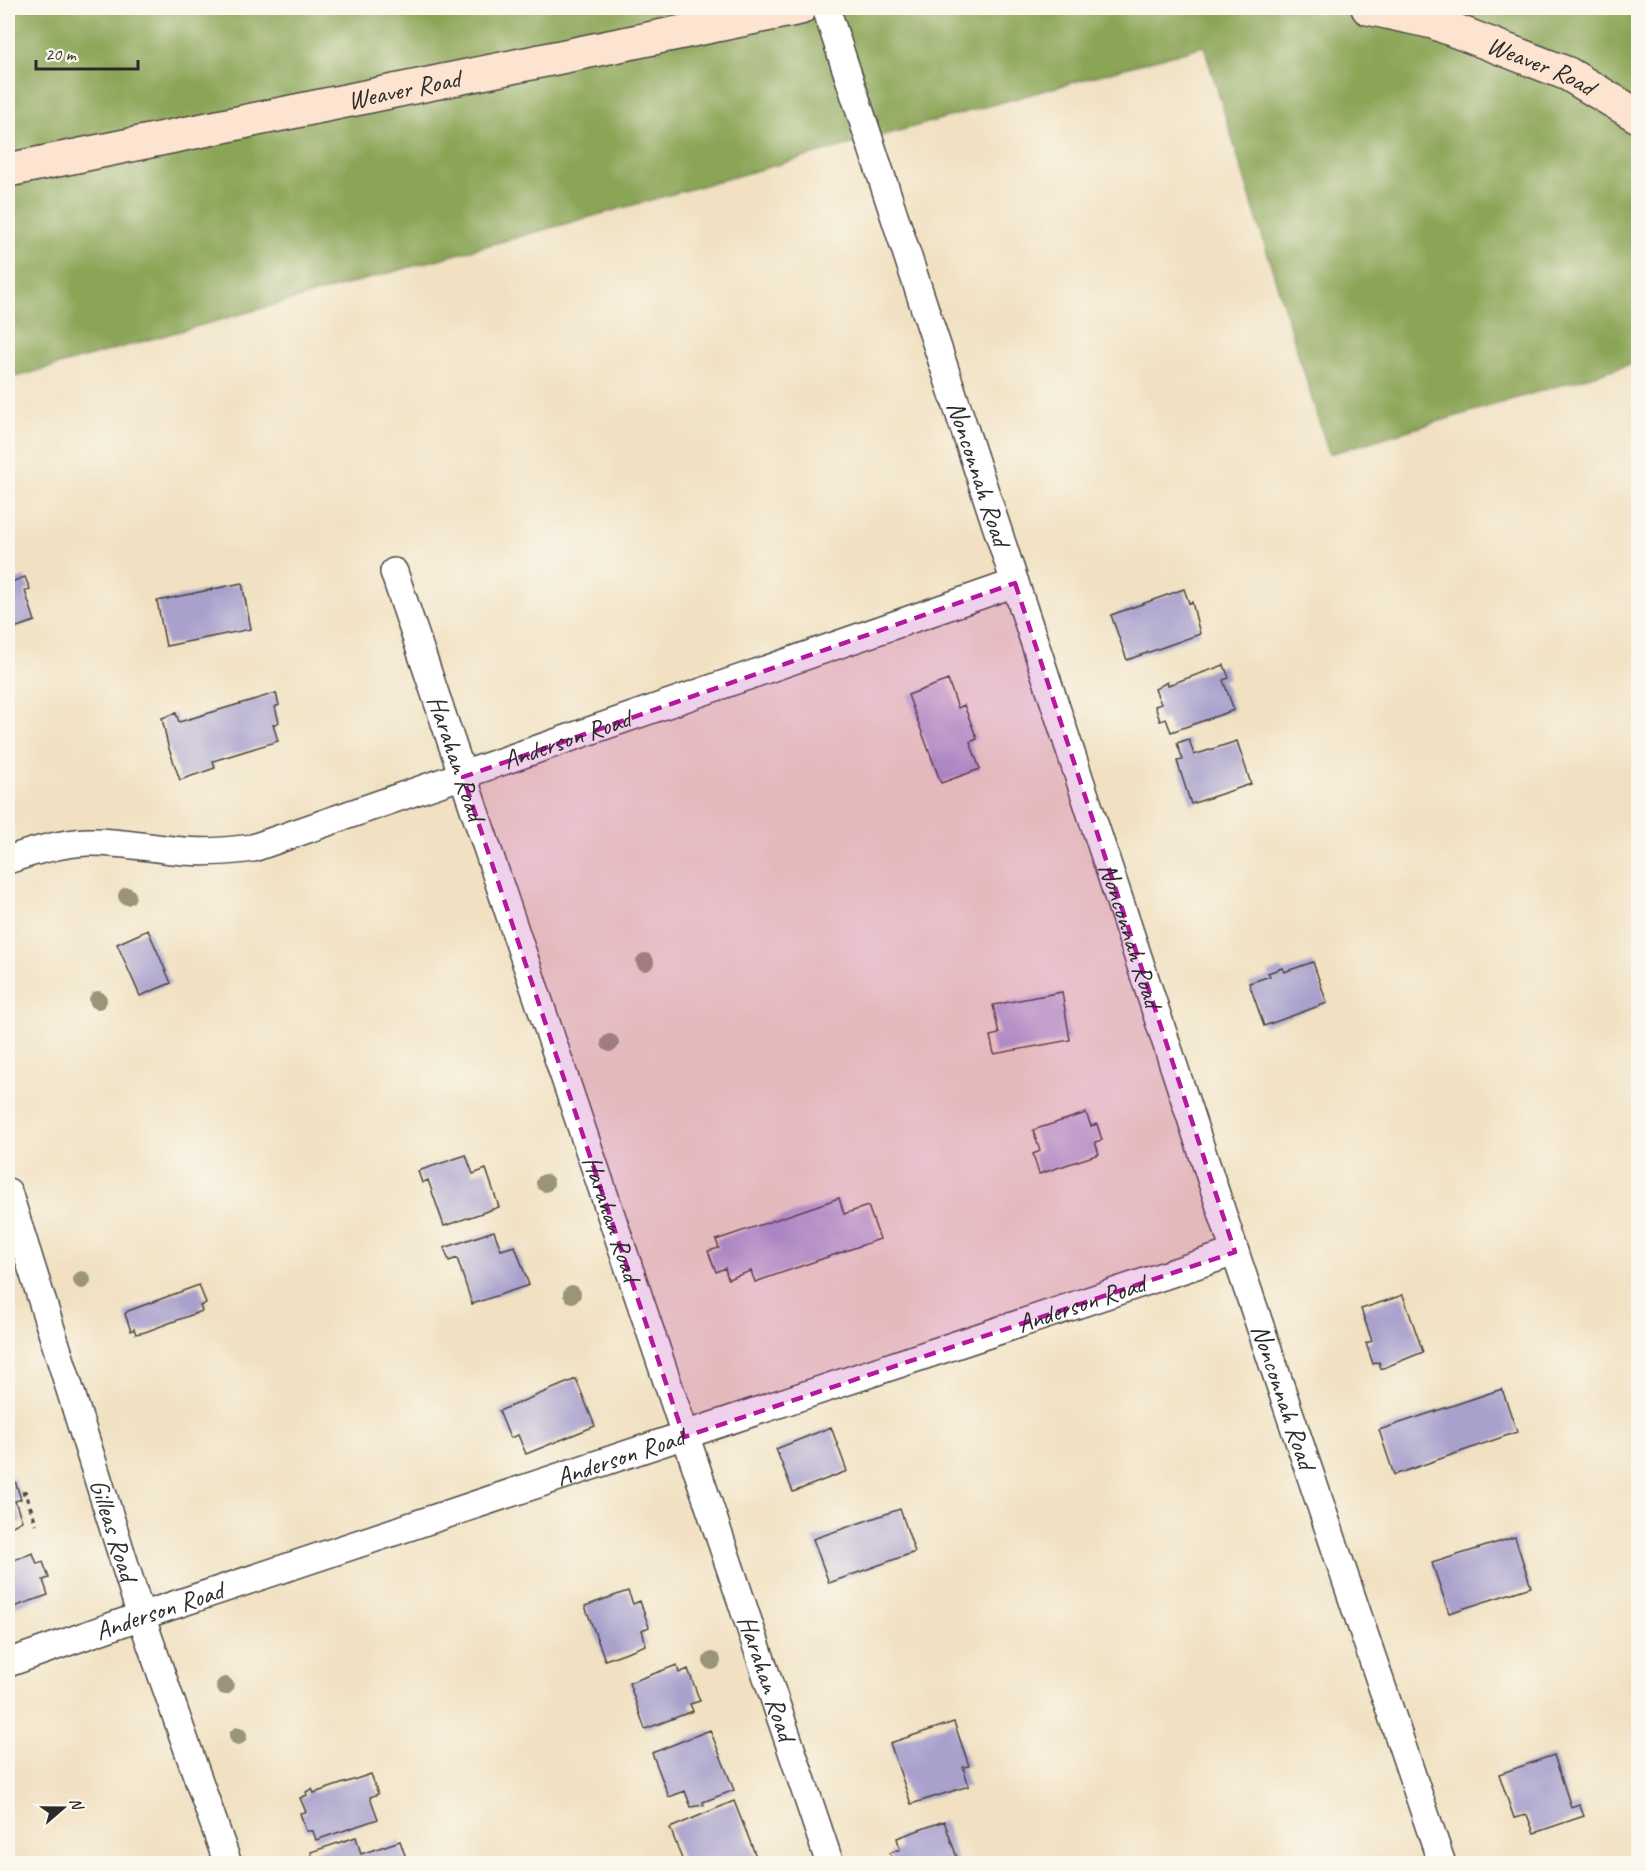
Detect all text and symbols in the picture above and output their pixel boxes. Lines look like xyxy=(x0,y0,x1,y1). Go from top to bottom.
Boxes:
street label: Weaver Road xyxy=(1482,28,1604,105)
scale bar xyxy=(36,33,138,71)
text: 20 m xyxy=(45,43,78,65)
street label: Weaver Road xyxy=(345,61,467,117)
street label: Nonconnah Road xyxy=(939,397,1019,554)
street label: Harahan Road xyxy=(420,691,494,828)
street label: Anderson Road xyxy=(498,701,639,777)
street label: Nonconnah Road xyxy=(1091,859,1171,1016)
street label: Harahan Road xyxy=(575,1152,649,1289)
street label: Anderson Road xyxy=(1013,1266,1153,1340)
street label: Nonconnah Road xyxy=(1244,1320,1324,1477)
street label: Anderson Road xyxy=(552,1419,692,1494)
street label: Gilleas Road xyxy=(82,1475,146,1588)
street label: Anderson Road xyxy=(91,1573,231,1648)
street label: Harahan Road xyxy=(730,1611,804,1748)
north arrow xyxy=(33,1778,93,1838)
text: N xyxy=(65,1795,88,1814)

